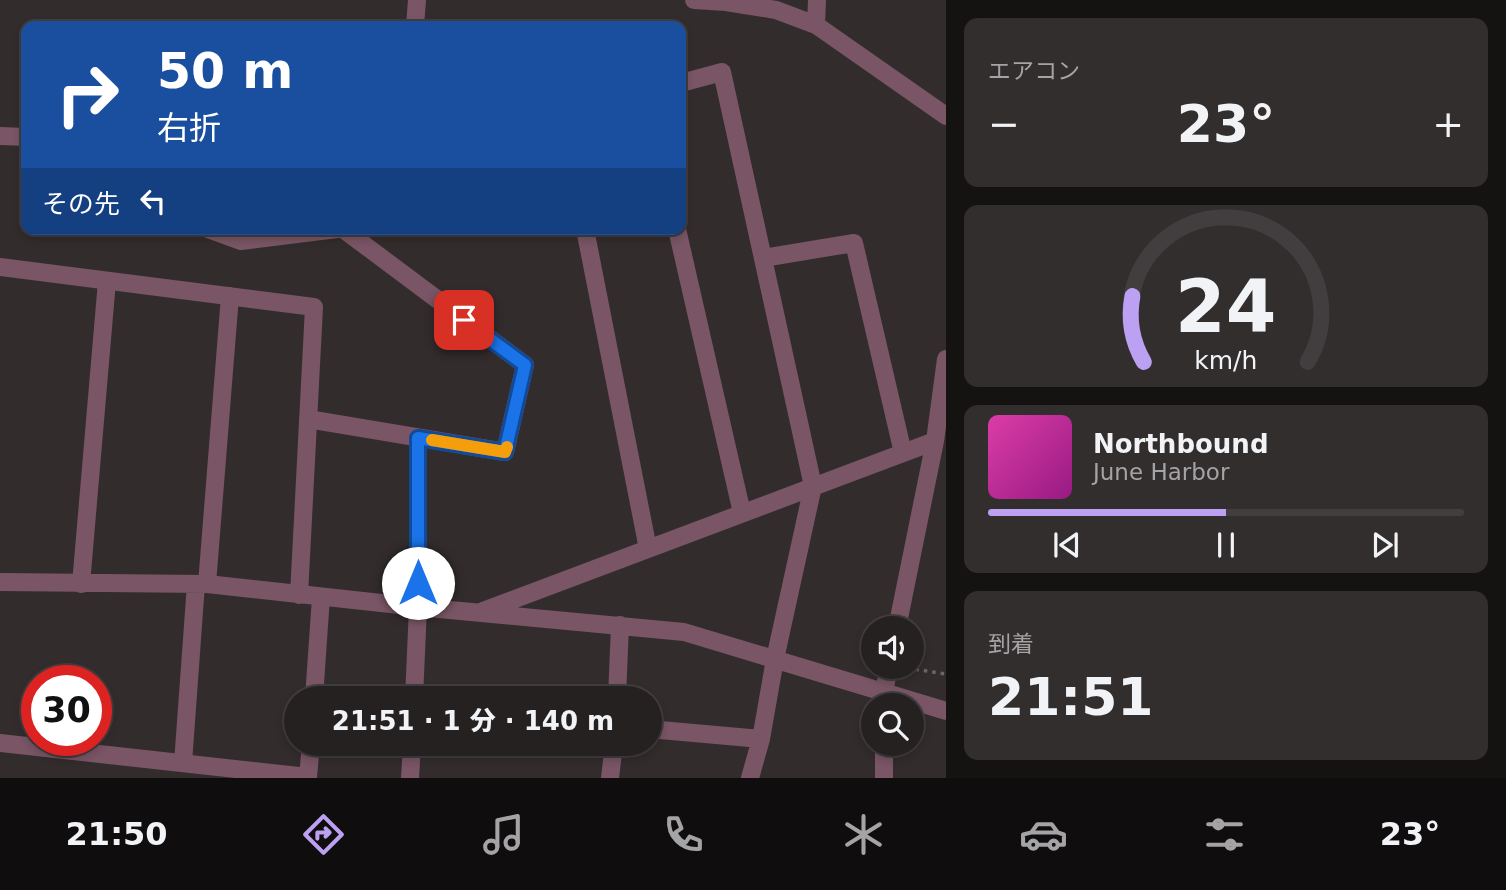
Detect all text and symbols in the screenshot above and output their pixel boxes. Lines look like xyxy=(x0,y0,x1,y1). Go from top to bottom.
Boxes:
text: 50 m xyxy=(157,43,293,100)
icon: right xyxy=(42,49,133,140)
text: エアコン xyxy=(988,58,1080,84)
text: 23° xyxy=(1177,94,1275,154)
text: − xyxy=(988,102,1020,146)
text: + xyxy=(1432,102,1464,146)
text: 右折 xyxy=(157,109,221,147)
icon: left xyxy=(134,182,172,220)
text: その先 xyxy=(42,189,120,219)
text: 24 xyxy=(1175,264,1277,349)
pin xyxy=(434,290,494,350)
icon: arrive xyxy=(445,301,483,339)
text: km/h xyxy=(1194,345,1258,374)
text: Northbound xyxy=(1093,429,1269,459)
text: June Harbor xyxy=(1093,459,1229,485)
icon: previous xyxy=(1048,526,1086,564)
icon: pause xyxy=(1207,526,1245,564)
icon: next xyxy=(1366,526,1404,564)
position arrow xyxy=(381,546,455,620)
map controls xyxy=(861,616,924,756)
button: sound xyxy=(861,616,924,679)
text: 到着 xyxy=(988,631,1034,657)
speed limit sign: 30 xyxy=(21,665,112,756)
text: 21:51 xyxy=(988,667,1154,727)
button: search xyxy=(861,693,924,756)
text: 21:51 · 1 分 · 140 m xyxy=(332,706,614,736)
icon: directions xyxy=(299,810,348,859)
icon: music xyxy=(479,810,528,859)
icon: phone xyxy=(659,810,708,859)
icon: climate xyxy=(839,810,888,859)
icon: car xyxy=(1019,810,1068,859)
icon: filters xyxy=(1200,810,1249,859)
text: 21:50 xyxy=(66,815,167,853)
text: 23° xyxy=(1380,815,1440,853)

